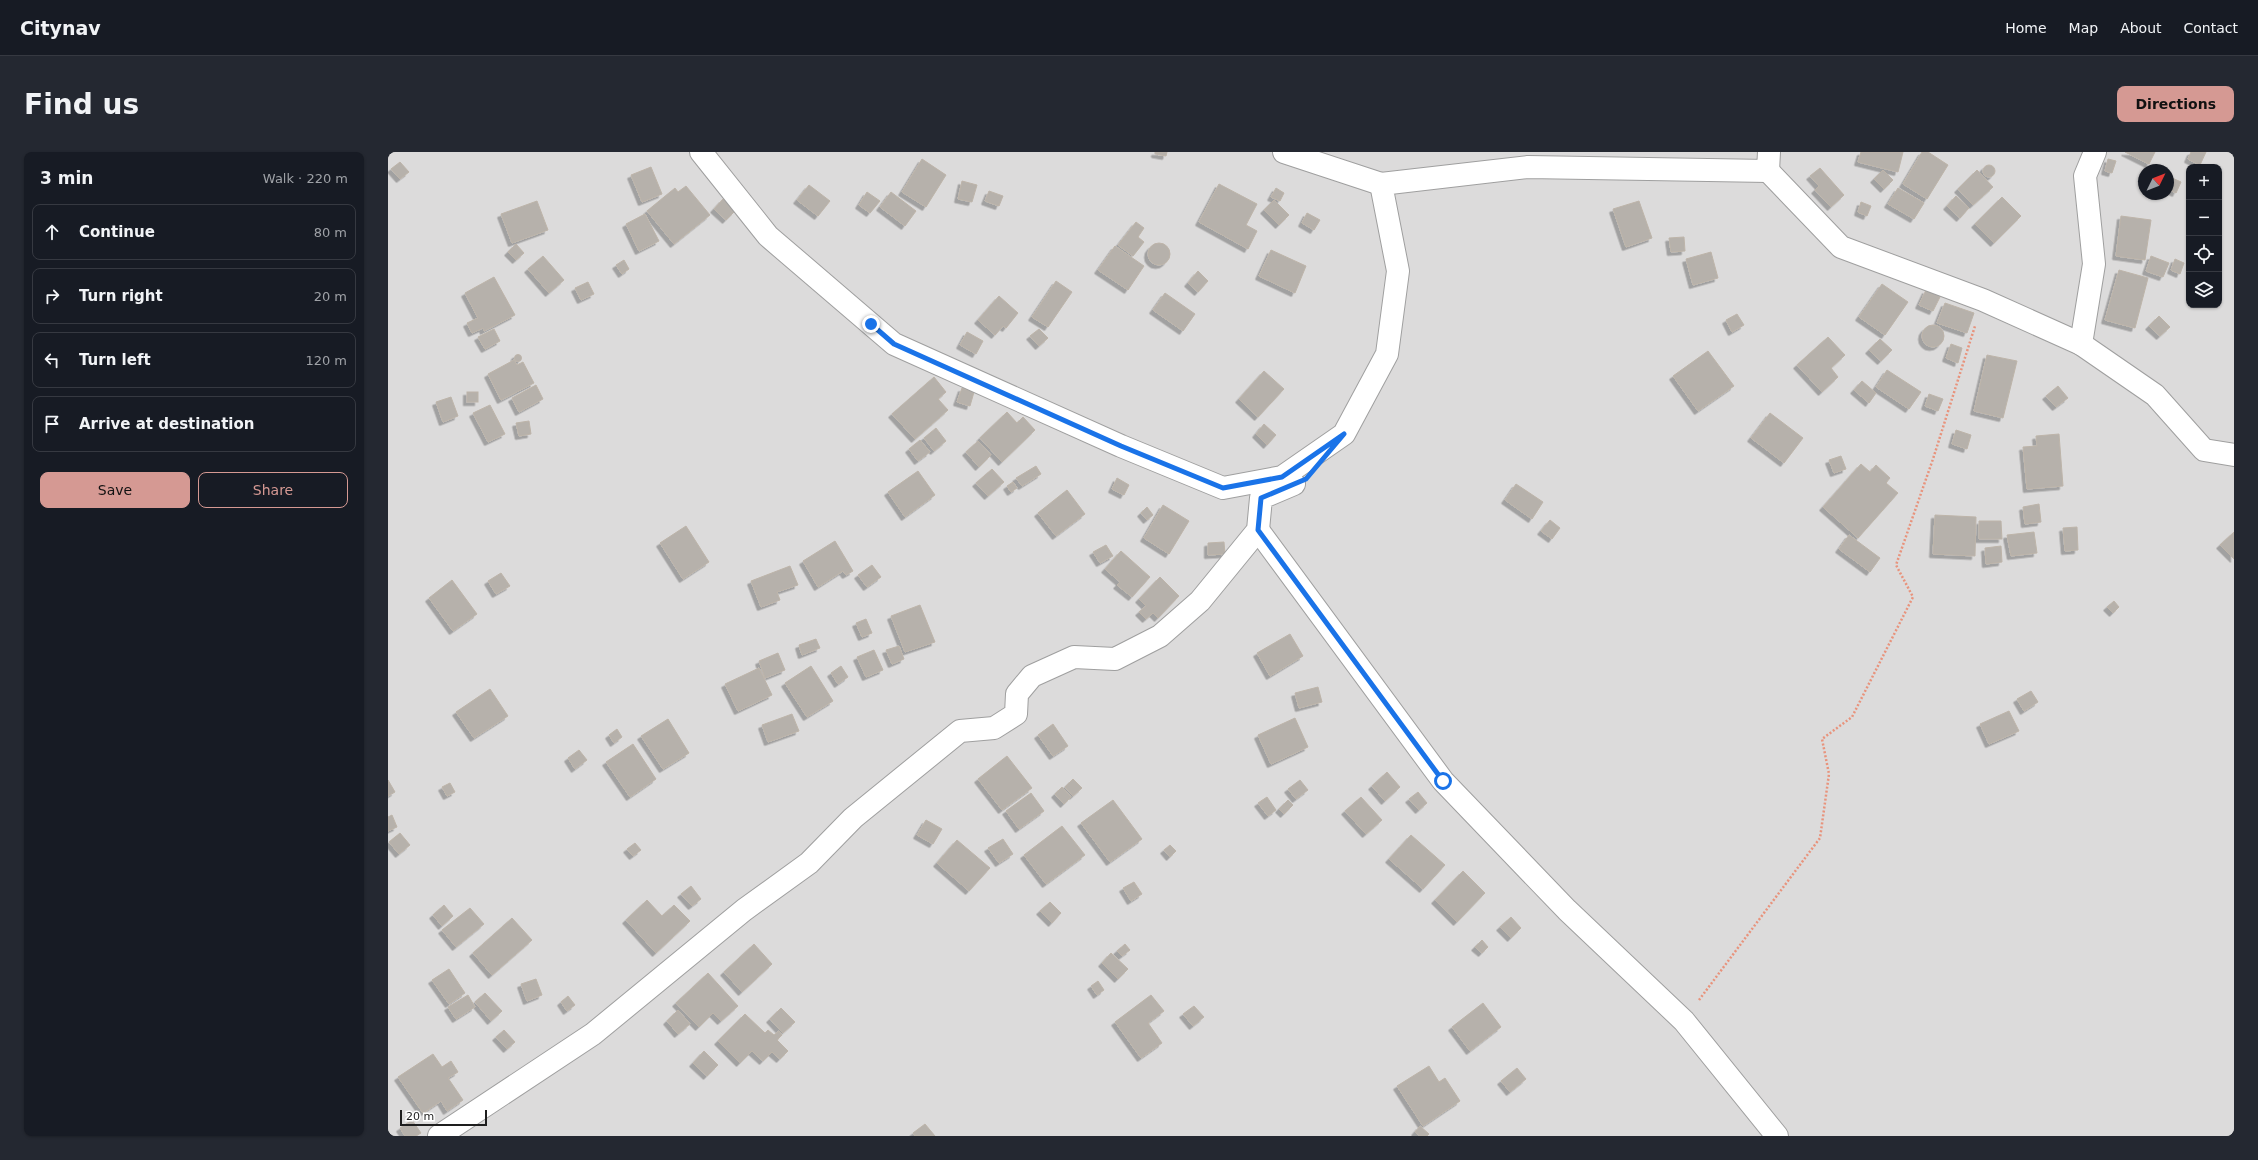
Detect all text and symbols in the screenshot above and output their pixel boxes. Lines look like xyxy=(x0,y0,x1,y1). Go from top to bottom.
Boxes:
text: Citynav xyxy=(20,17,101,39)
text: Home xyxy=(2005,20,2047,36)
text: Map xyxy=(2069,20,2098,36)
text: About xyxy=(2120,20,2162,36)
text: Contact xyxy=(2184,20,2238,36)
button: Directions xyxy=(2117,86,2234,122)
text: Find us xyxy=(24,88,139,121)
north arrow xyxy=(2138,164,2174,200)
map controls xyxy=(2186,164,2222,308)
button: + xyxy=(2186,164,2222,200)
text: 3 min xyxy=(40,168,93,188)
text: Walk · 220 m xyxy=(263,171,348,186)
button: − xyxy=(2186,200,2222,236)
icon: ahead xyxy=(41,221,63,243)
text: Continue xyxy=(79,223,155,241)
text: 80 m xyxy=(314,225,347,240)
button: locate xyxy=(2186,236,2222,272)
button: layers xyxy=(2186,272,2222,308)
icon: right xyxy=(41,285,63,307)
text: Turn right xyxy=(79,287,163,305)
text: 20 m xyxy=(314,289,347,304)
route end xyxy=(862,315,880,333)
icon: left xyxy=(41,349,63,371)
text: Turn left xyxy=(79,351,151,369)
text: 120 m xyxy=(305,353,347,368)
icon: arrive xyxy=(41,413,63,435)
text: Arrive at destination xyxy=(79,415,254,433)
button: Save xyxy=(40,472,190,508)
button: Share xyxy=(198,472,348,508)
route start xyxy=(1434,772,1452,790)
scale bar xyxy=(400,1108,487,1127)
text: 20 m xyxy=(406,1110,434,1123)

